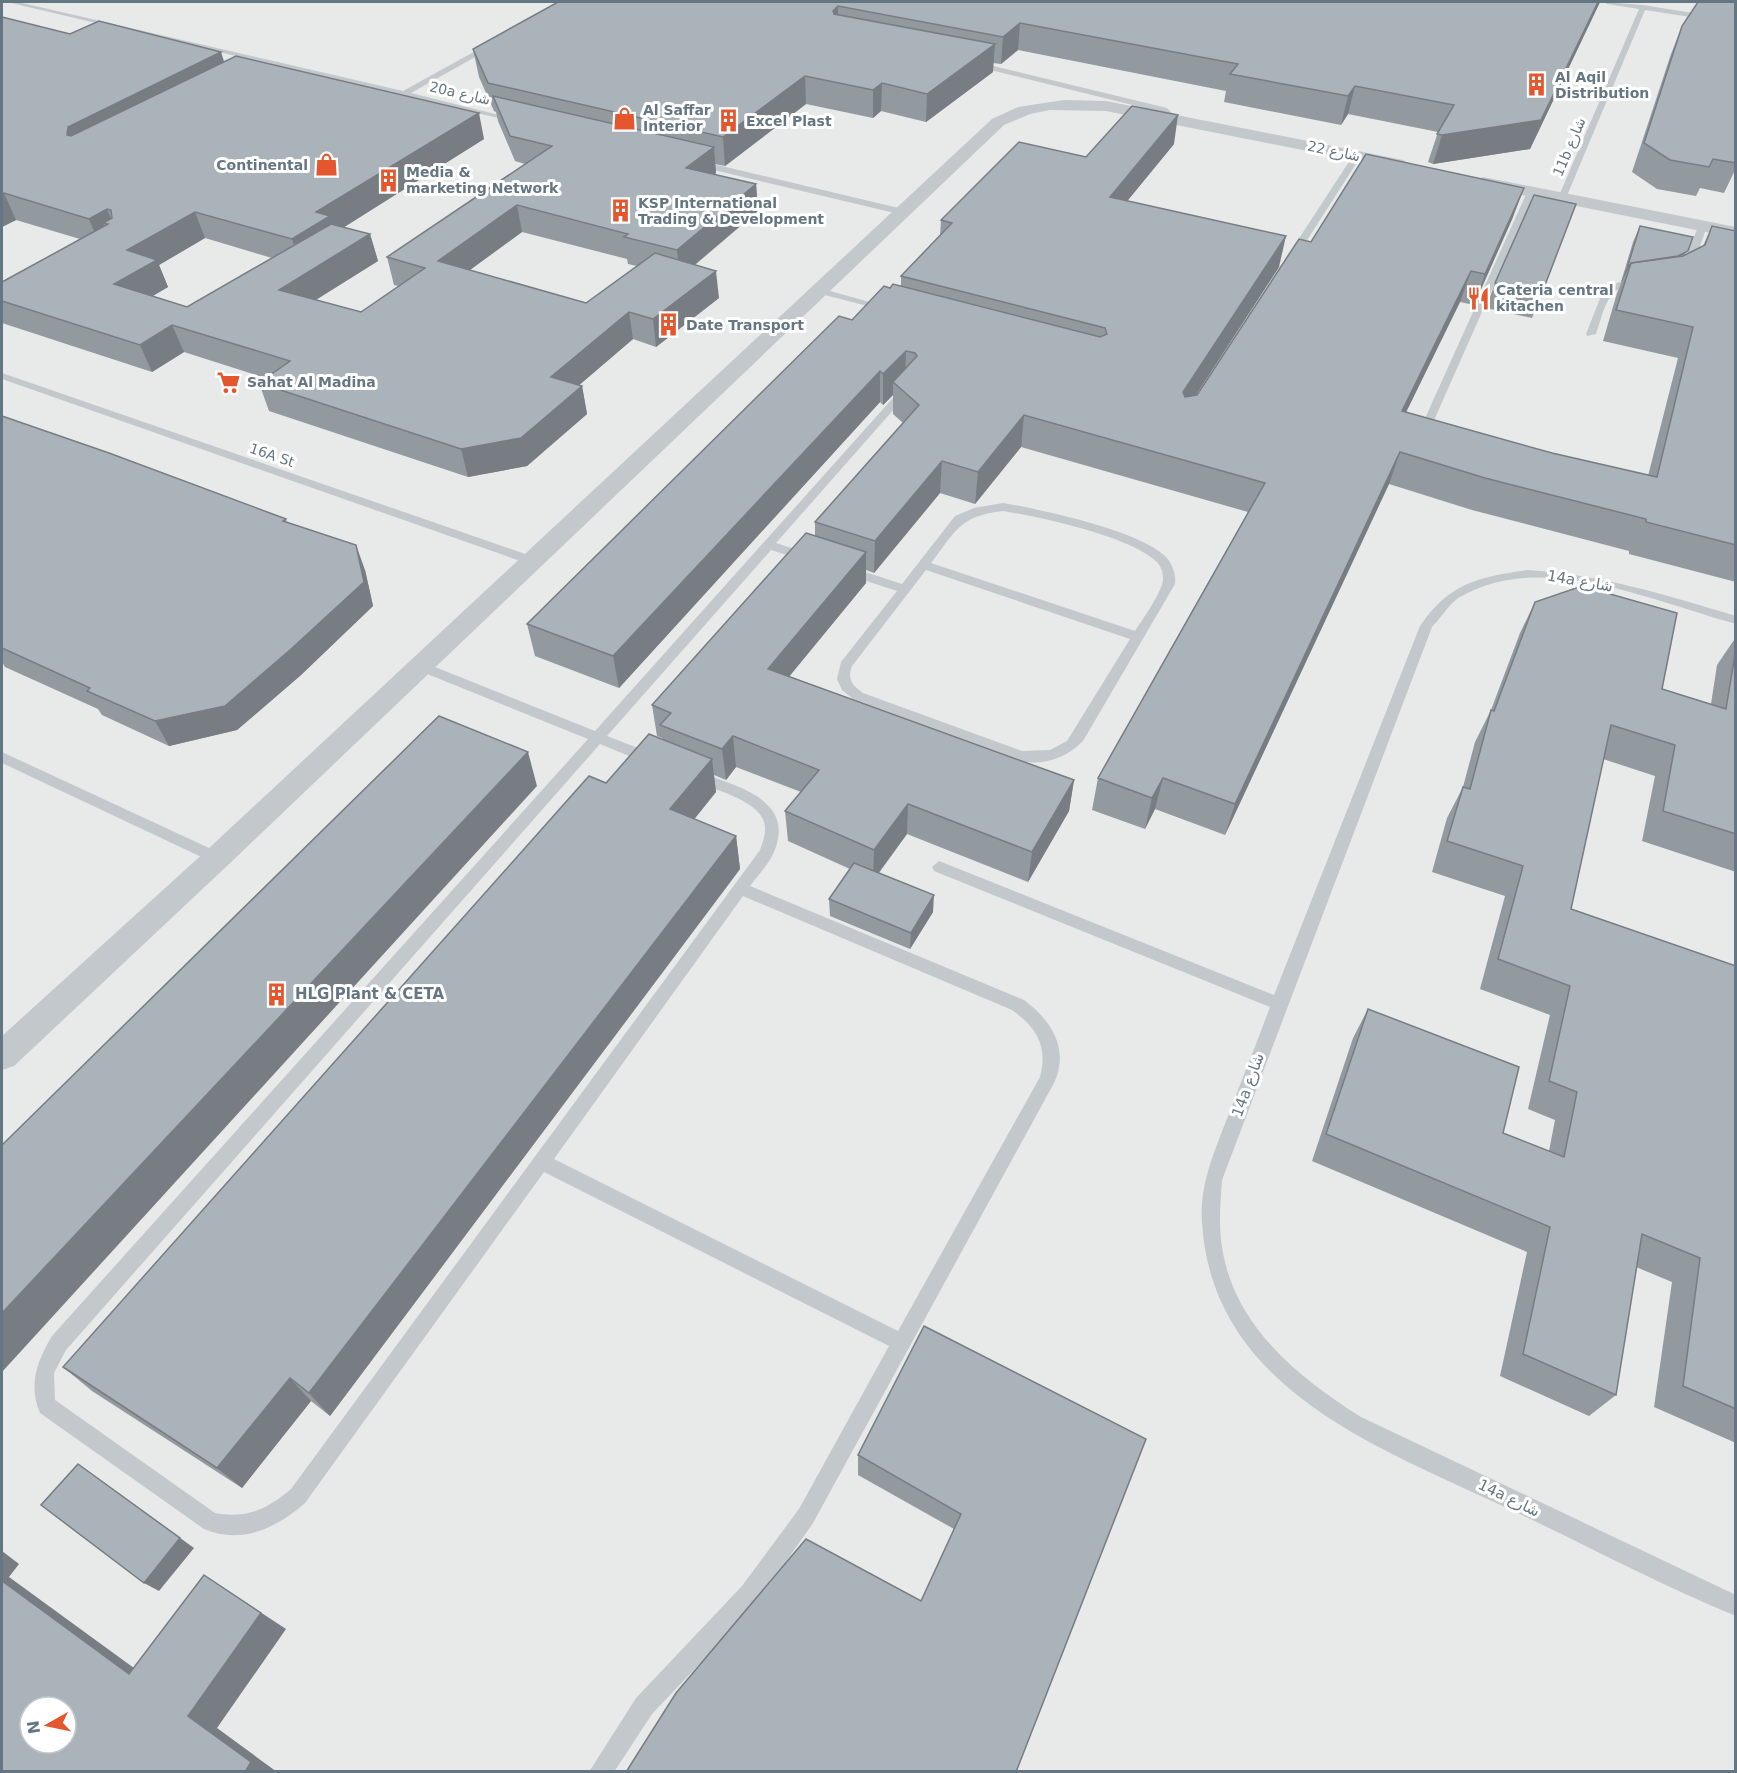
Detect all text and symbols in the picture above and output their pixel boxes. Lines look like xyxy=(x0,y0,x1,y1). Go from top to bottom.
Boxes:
place label: Al Aqil Distribution xyxy=(1555,69,1649,101)
building icon: Al Aqil Distribution xyxy=(1524,72,1550,98)
street label: 20a شارع xyxy=(428,78,492,109)
place label: Al Saffar Interior xyxy=(643,102,711,134)
shop icon: Al Saffar Interior xyxy=(612,105,638,131)
building icon: Excel Plast xyxy=(715,108,741,134)
place label: Excel Plast xyxy=(746,113,832,129)
street label: 11b شارع xyxy=(1549,115,1589,179)
street label: شارع 22 xyxy=(1306,138,1362,165)
shop icon: Continental xyxy=(313,152,339,178)
place label: Continental xyxy=(216,157,308,173)
place label: Media & marketing Network xyxy=(406,164,559,196)
building icon: Media & marketing Network xyxy=(375,167,401,193)
place label: KSP International Trading & Development xyxy=(638,195,824,227)
building icon: KSP International Trading & Development xyxy=(607,198,633,224)
place label: Cateria central kitachen xyxy=(1496,282,1614,314)
restaurant icon: Cateria central kitachen xyxy=(1465,285,1491,311)
building icon: Date Transport xyxy=(655,312,681,338)
place label: Date Transport xyxy=(686,317,804,333)
supermarket icon: Sahat Al Madina xyxy=(216,369,242,395)
place label: Sahat Al Madina xyxy=(247,374,376,390)
street label: 16A St xyxy=(248,440,297,470)
street label: 14a شارع xyxy=(1546,566,1614,596)
building icon: HLG Plant & CETA xyxy=(264,981,290,1007)
place label: HLG Plant & CETA xyxy=(295,985,445,1003)
street label: 14a شارع xyxy=(1228,1051,1268,1119)
street label: 14a شارع xyxy=(1475,1475,1543,1521)
north arrow xyxy=(18,1695,78,1755)
text: N xyxy=(23,1719,44,1735)

